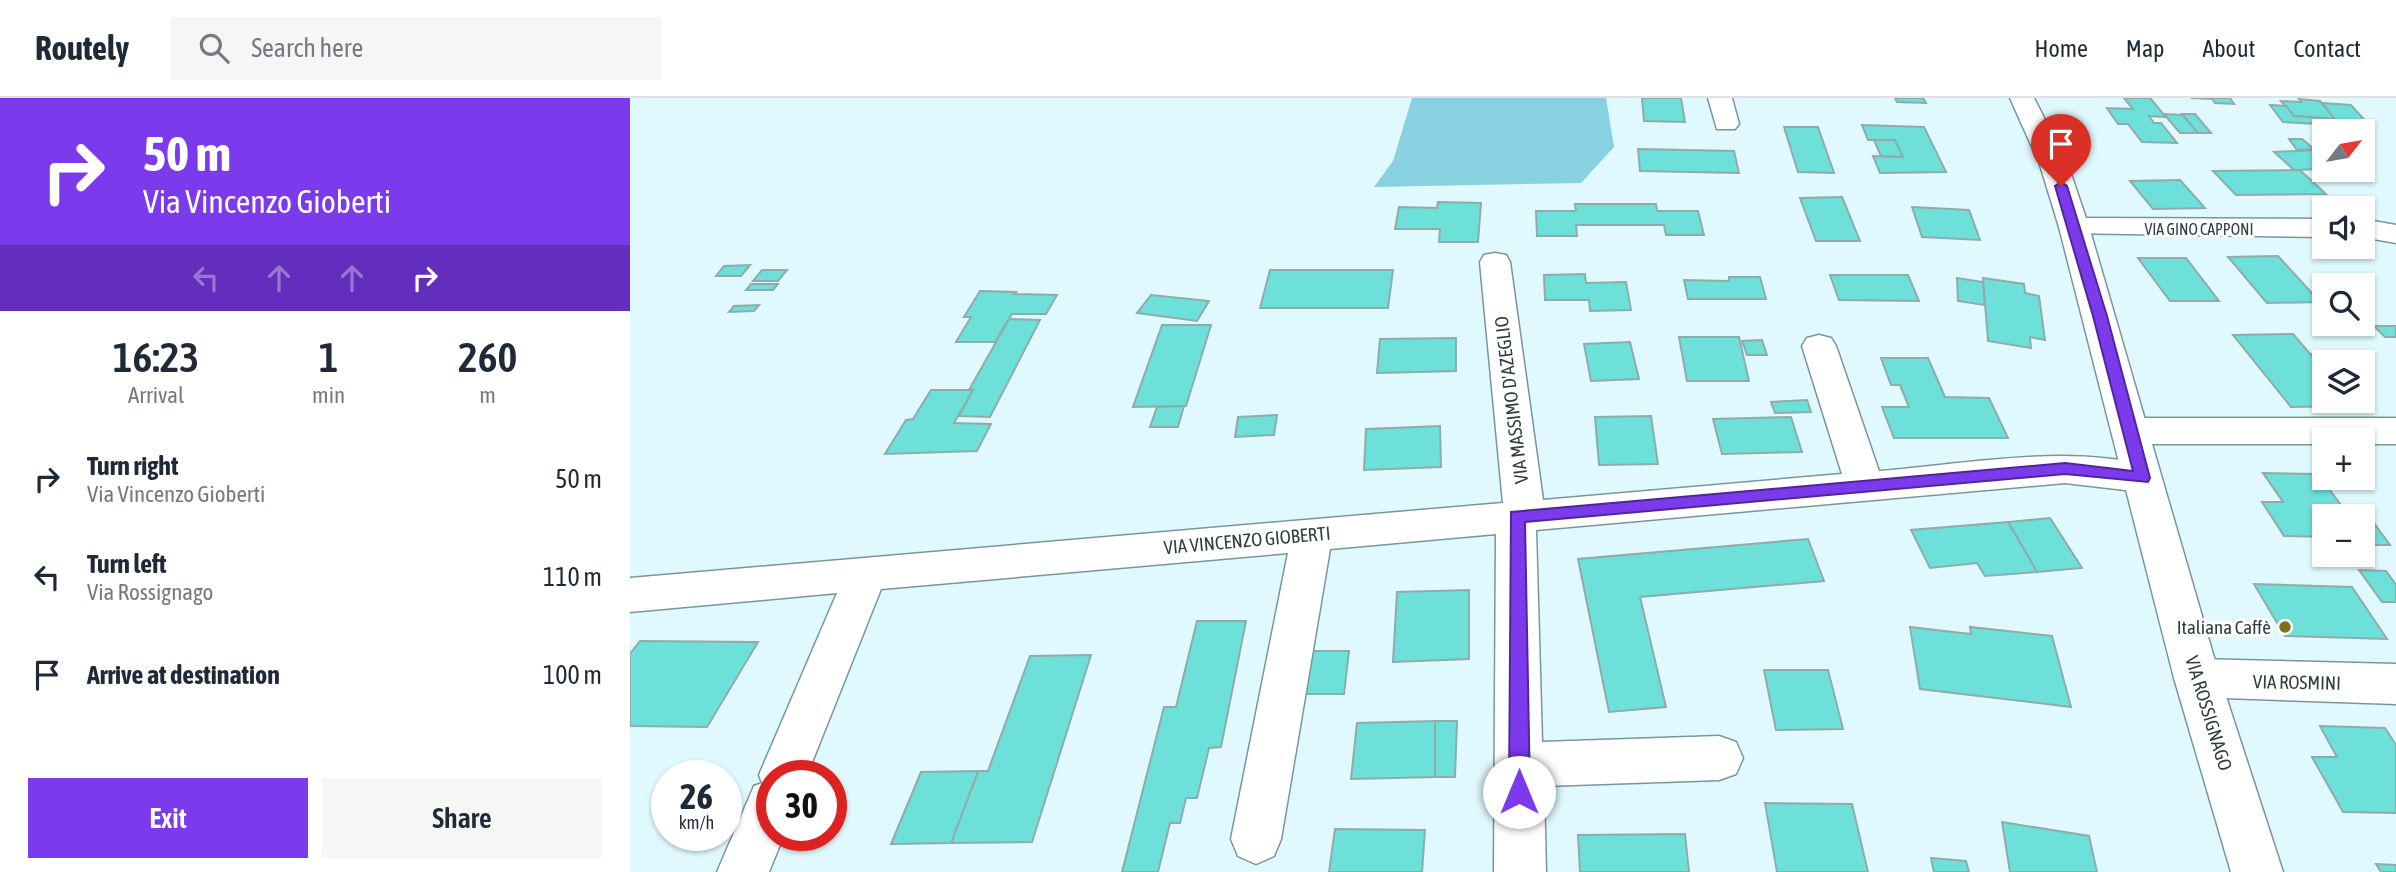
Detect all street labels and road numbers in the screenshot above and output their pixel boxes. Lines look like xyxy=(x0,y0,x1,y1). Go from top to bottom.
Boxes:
street label: VIA GINO CAPPONI xyxy=(2144,220,2254,238)
street label: VIA MASSIMO D'AZEGLIO xyxy=(1490,315,1532,485)
street label: VIA VINCENZO GIOBERTI xyxy=(1163,522,1331,558)
street label: VIA ROSSIGNAGO xyxy=(2181,653,2237,773)
street label: VIA ROSMINI xyxy=(2253,670,2341,694)

